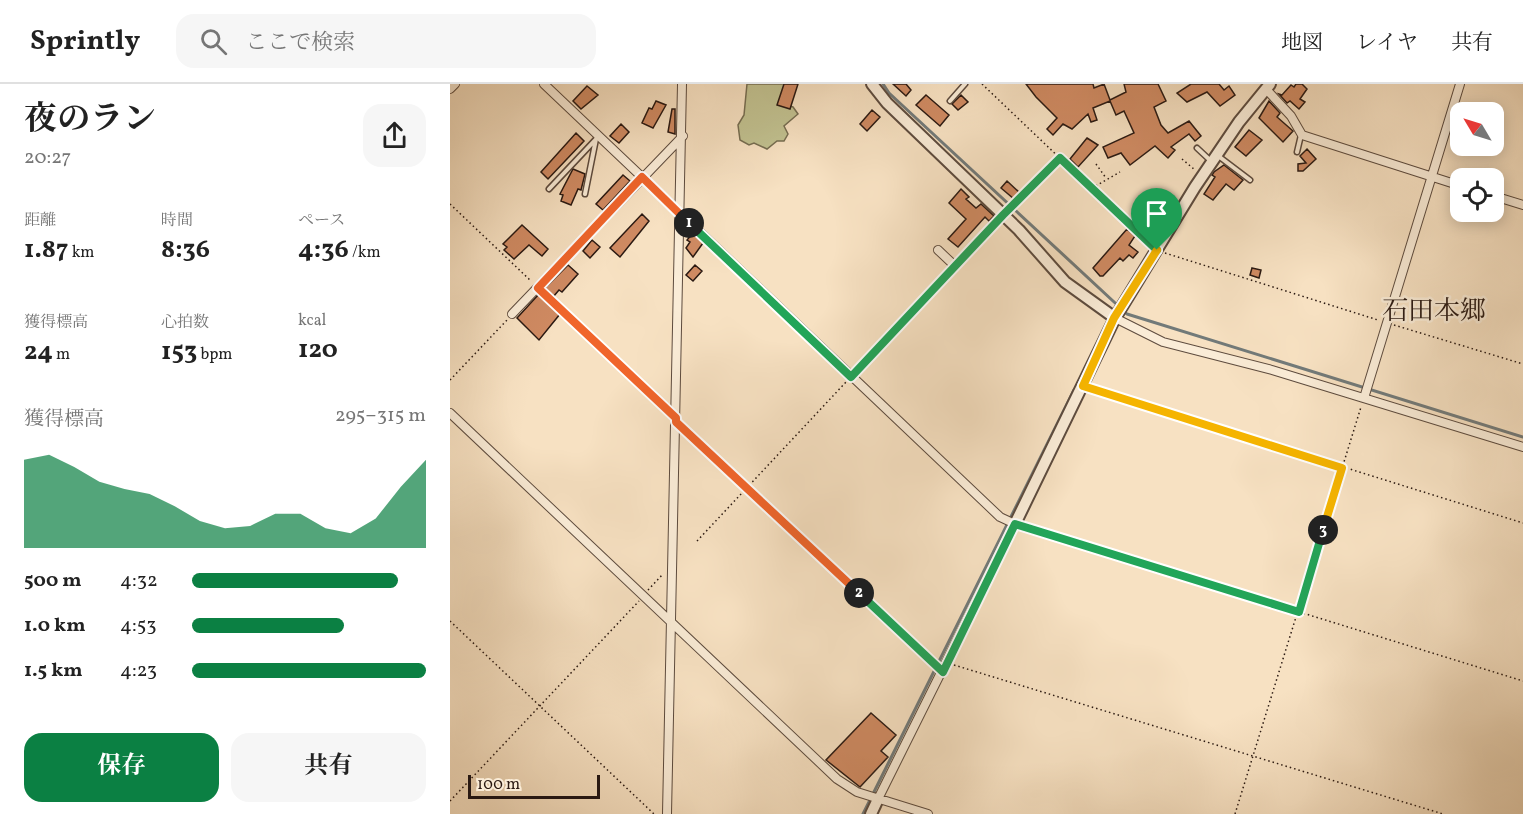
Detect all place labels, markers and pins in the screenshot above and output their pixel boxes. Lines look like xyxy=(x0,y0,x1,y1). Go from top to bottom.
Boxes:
pin xyxy=(1131,188,1182,250)
pin: 1 xyxy=(674,208,704,238)
pin: 3 xyxy=(1308,515,1338,545)
pin: 2 xyxy=(844,578,874,608)

